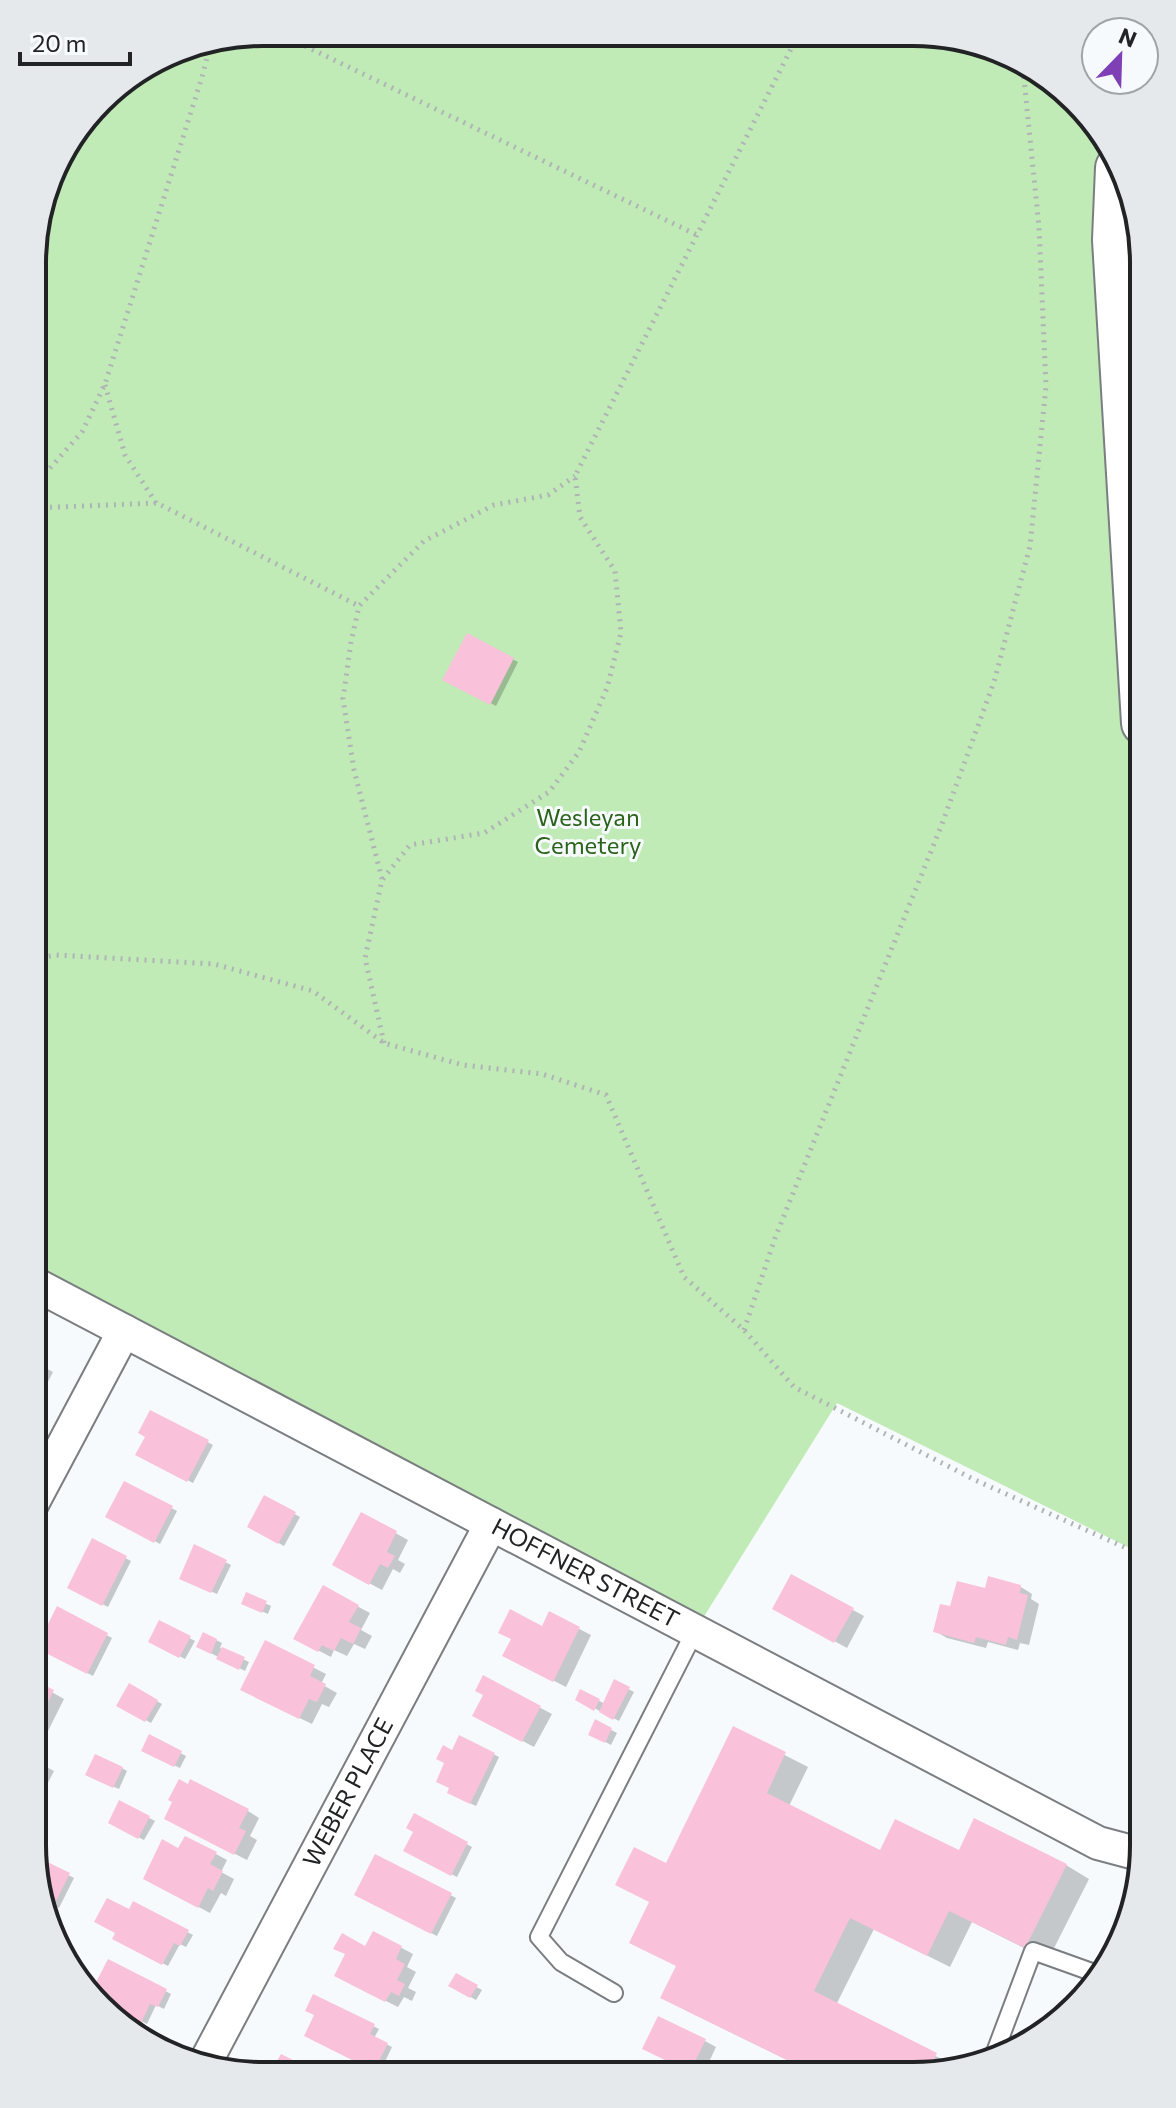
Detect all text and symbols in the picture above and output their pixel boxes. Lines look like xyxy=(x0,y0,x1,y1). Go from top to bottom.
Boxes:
scale bar xyxy=(20,16,130,66)
north arrow xyxy=(1080,16,1160,96)
text: N xyxy=(1115,21,1141,53)
text: 20 m xyxy=(32,28,86,57)
park label: Wesleyan Cemetery xyxy=(535,802,641,859)
street label: HOFFNER STREET xyxy=(487,1511,685,1633)
street label: WEBER PLACE xyxy=(296,1713,398,1871)

